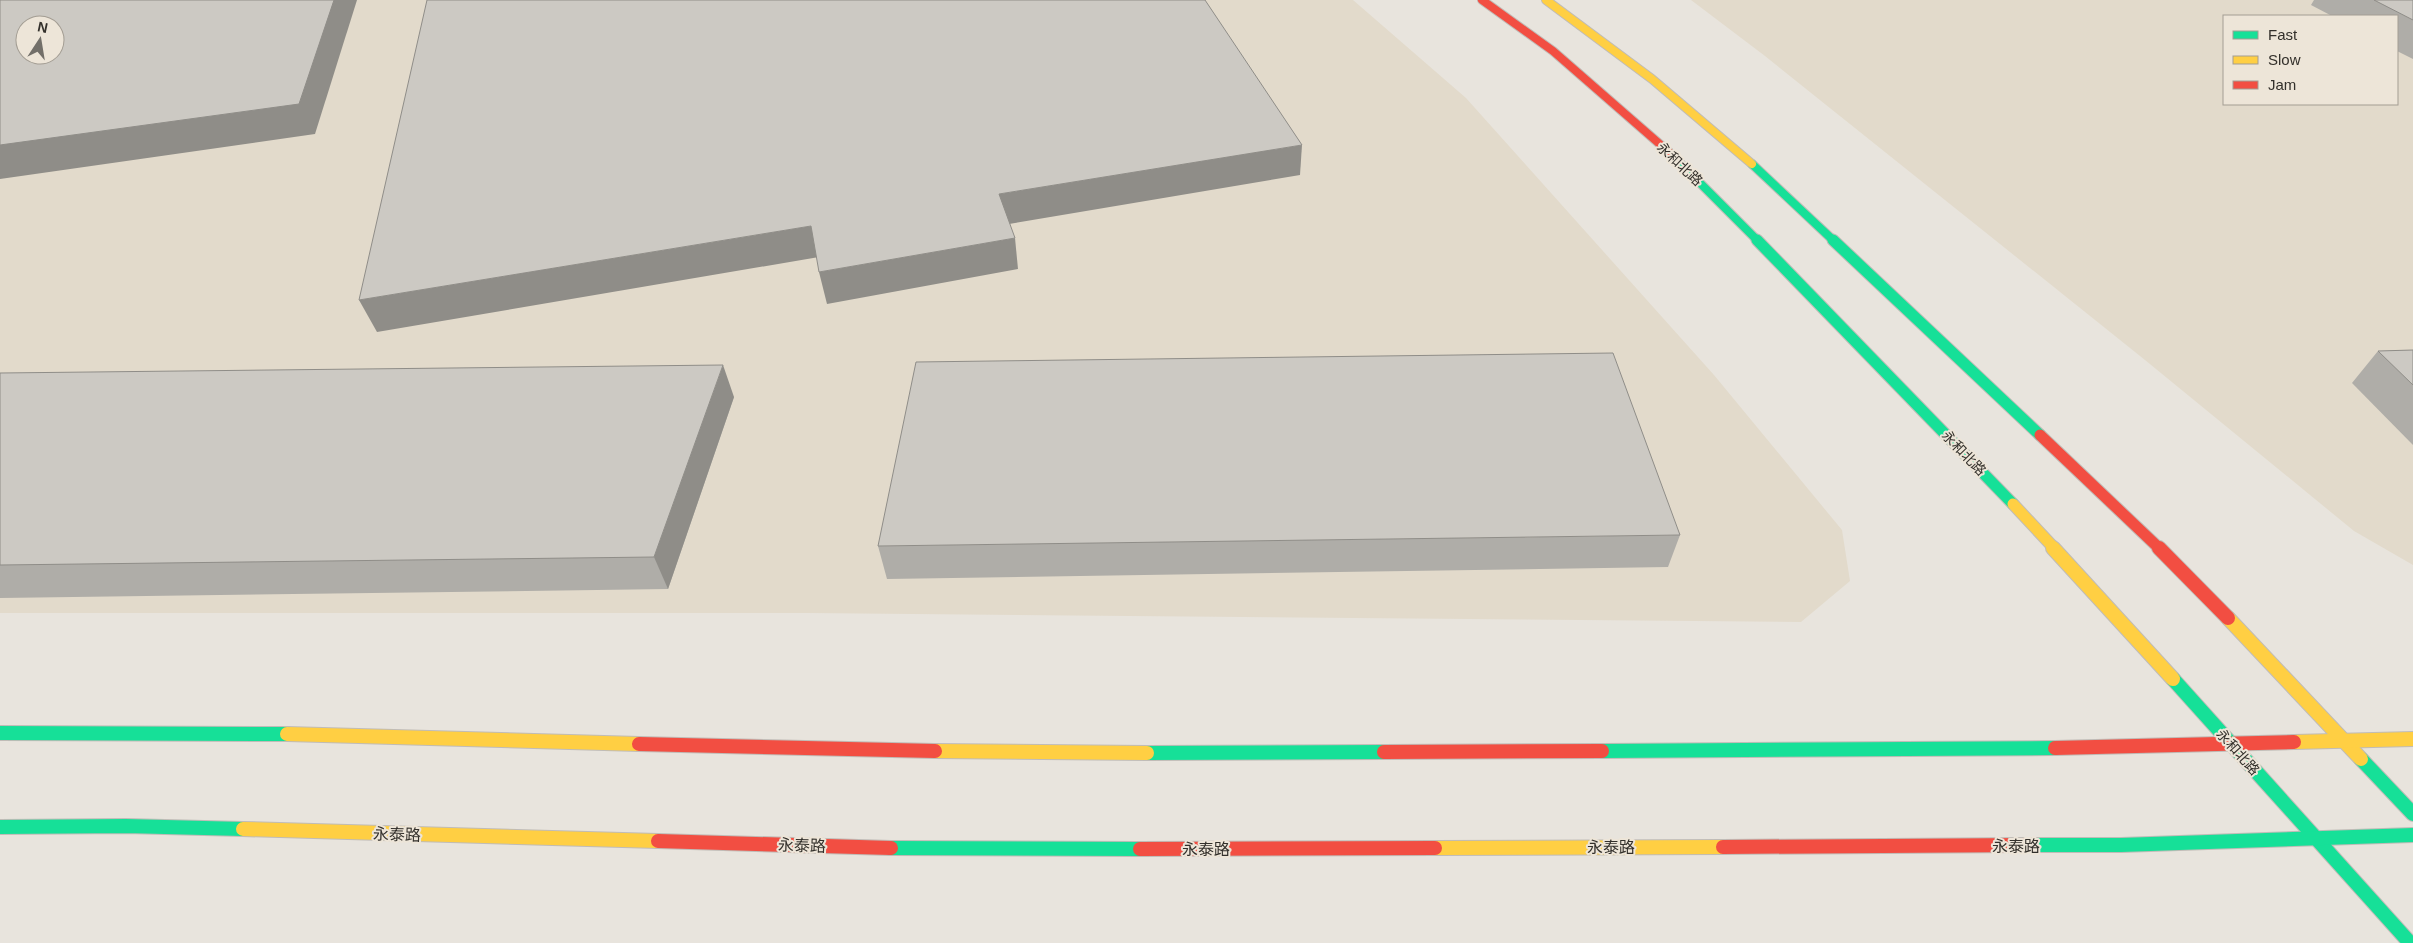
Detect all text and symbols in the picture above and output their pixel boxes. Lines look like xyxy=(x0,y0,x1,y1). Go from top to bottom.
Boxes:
north arrow xyxy=(15,15,65,65)
legend xyxy=(2223,15,2398,105)
text: N xyxy=(36,18,49,36)
text: Fast xyxy=(2268,26,2298,43)
text: Slow xyxy=(2268,51,2301,68)
text: Jam xyxy=(2268,76,2296,93)
street label: 永和北路 xyxy=(1654,139,1706,189)
street label: 永和北路 xyxy=(1939,427,1989,479)
street label: 永和北路 xyxy=(2213,726,2263,778)
street label: 永泰路 xyxy=(373,825,421,844)
street label: 永泰路 xyxy=(778,836,826,855)
street label: 永泰路 xyxy=(1992,838,2040,855)
street label: 永泰路 xyxy=(1587,839,1635,856)
street label: 永泰路 xyxy=(1182,841,1230,858)

